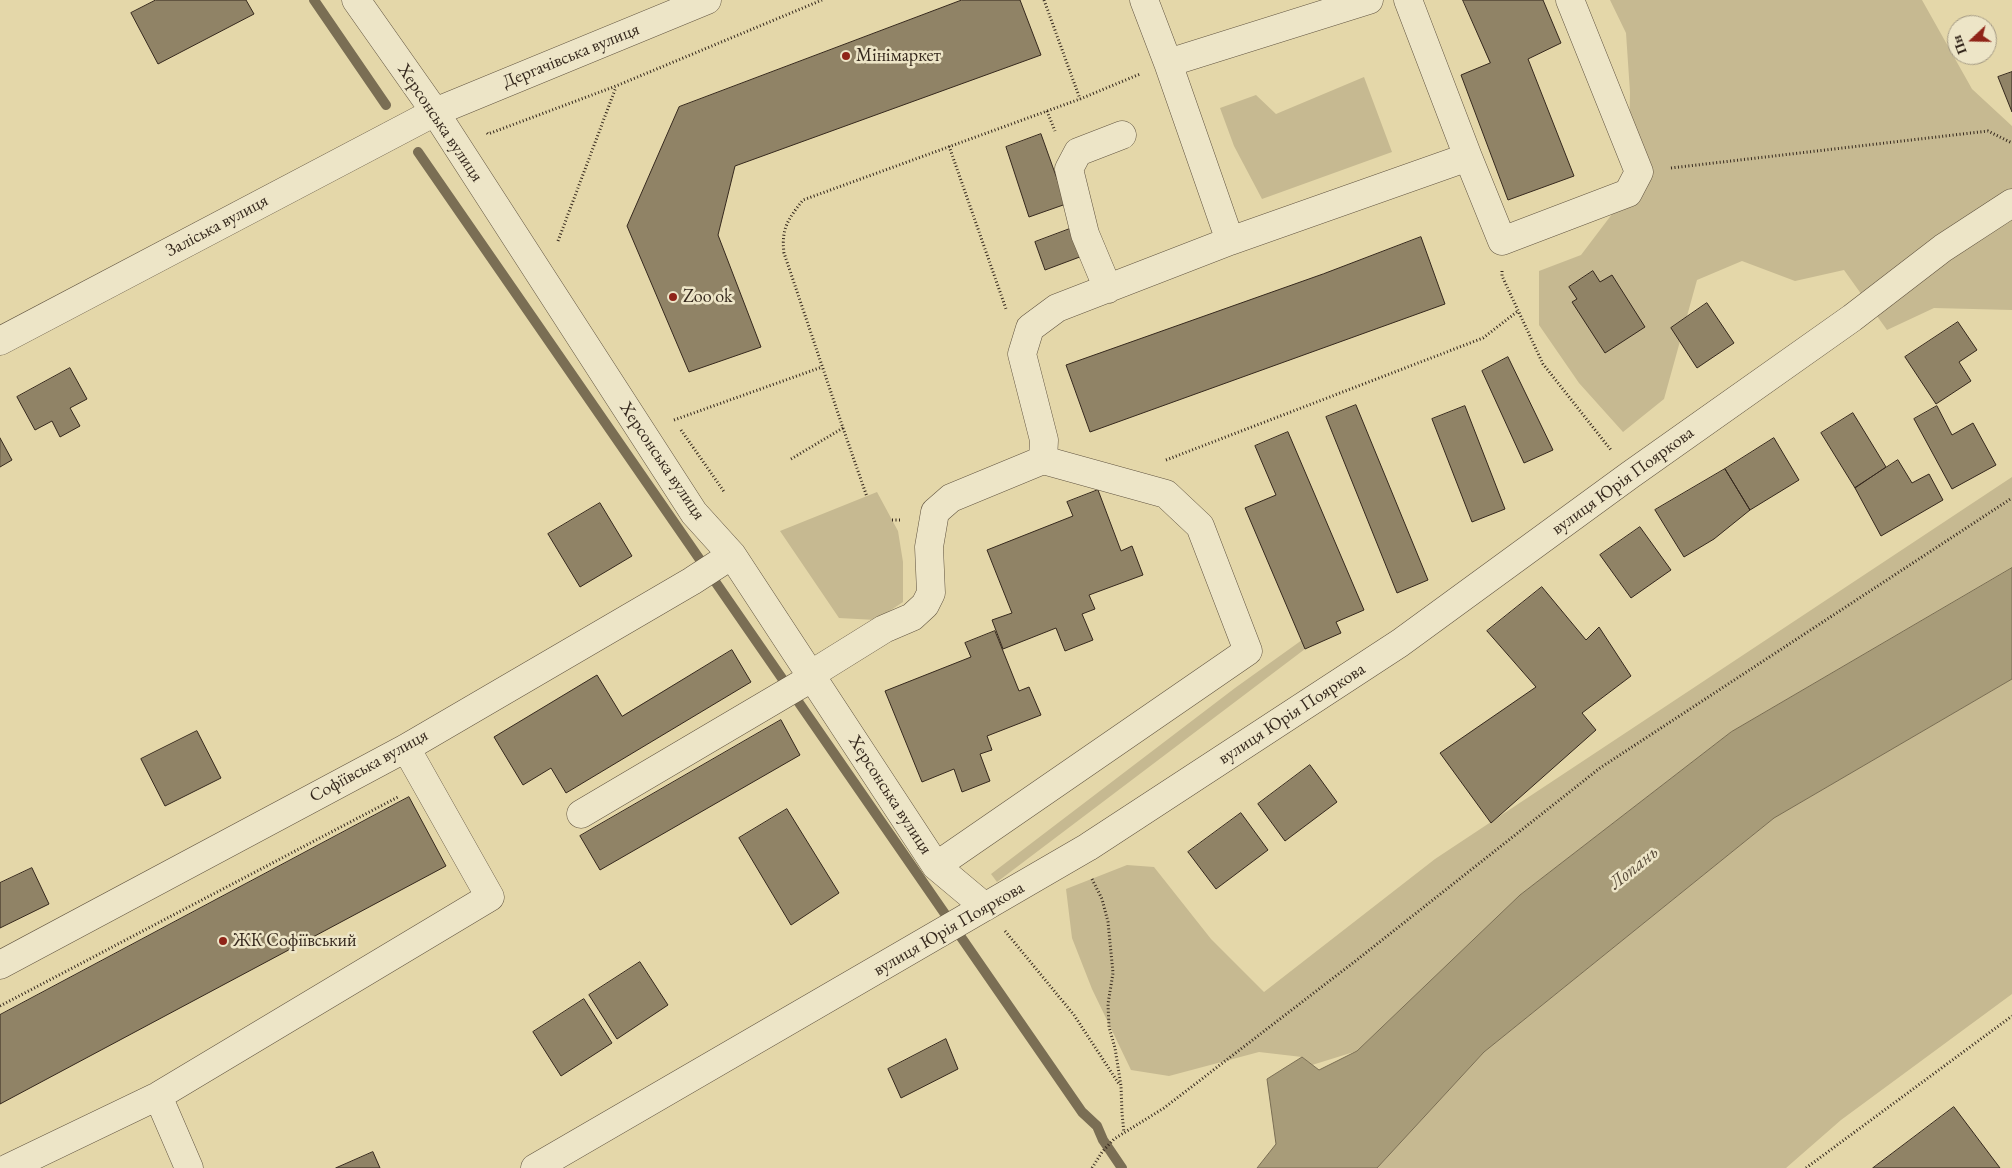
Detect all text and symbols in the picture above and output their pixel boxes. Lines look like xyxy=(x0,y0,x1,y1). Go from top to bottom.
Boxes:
north arrow xyxy=(1947,15,1997,65)
street label: Дергачівська вулиця xyxy=(499,19,643,93)
text: Пн xyxy=(1947,33,1971,57)
place label: Мінімаркет xyxy=(856,45,941,67)
marker: Мінімаркет xyxy=(840,50,852,62)
street label: Херсонська вулиця xyxy=(393,60,487,186)
street label: Заліська вулиця xyxy=(162,190,272,262)
place label: Zoo ok xyxy=(683,286,732,308)
marker: Zoo ok xyxy=(667,291,679,303)
street label: Херсонська вулиця xyxy=(615,398,709,524)
street label: вулиця Юрія Пояркова xyxy=(1548,422,1698,540)
street label: вулиця Юрія Пояркова xyxy=(1215,658,1369,770)
street label: Софіївська вулиця xyxy=(306,725,432,807)
street label: Херсонська вулиця xyxy=(843,731,937,859)
water label: Лопань xyxy=(1605,841,1663,895)
street label: вулиця Юрія Пояркова xyxy=(870,877,1028,981)
place label: ЖК Софіївський xyxy=(233,930,357,952)
marker: ЖК Софіївський xyxy=(217,935,229,947)

